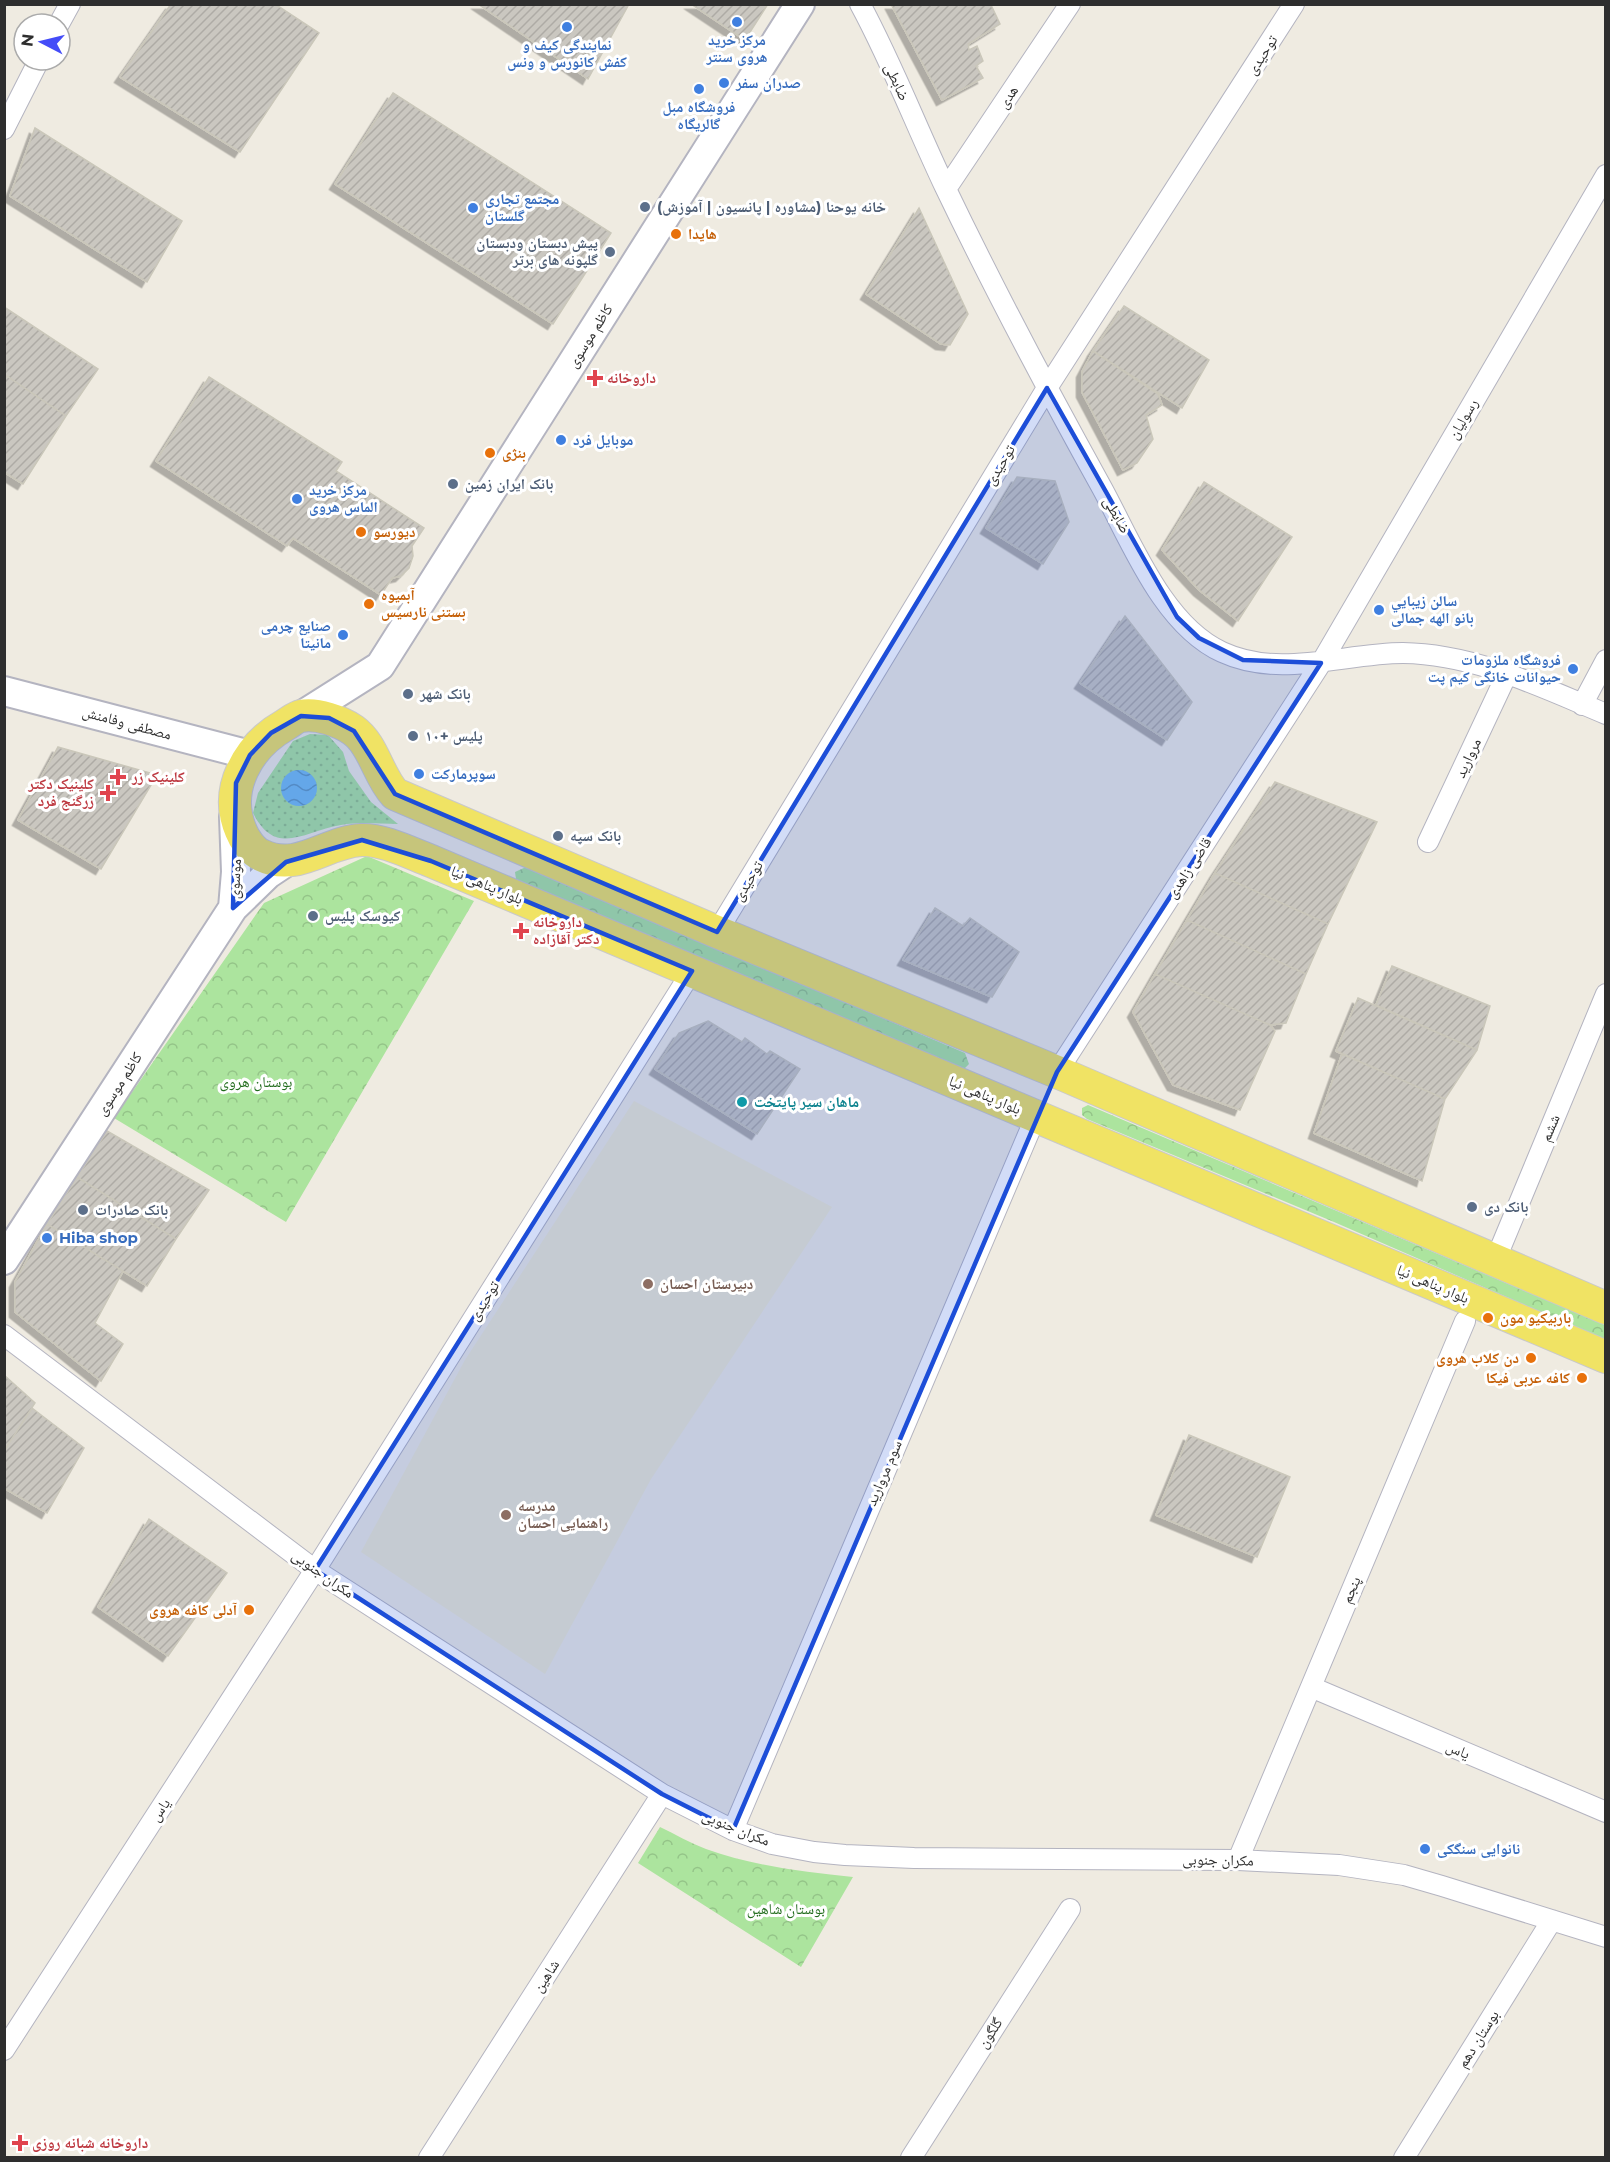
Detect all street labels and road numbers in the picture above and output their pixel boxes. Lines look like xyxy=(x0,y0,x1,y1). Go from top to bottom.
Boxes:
street label: توحیدی xyxy=(1242,31,1283,79)
street label: ضابطی xyxy=(880,60,914,104)
street label: هدی xyxy=(993,81,1023,113)
street label: کاظم موسوی xyxy=(562,300,618,372)
street label: رسولیان xyxy=(1443,395,1483,443)
street label: توحیدی xyxy=(980,441,1020,489)
street label: ضابطی xyxy=(1099,493,1135,537)
street label: مصطفی وفامنش xyxy=(80,701,174,745)
street label: مروارید xyxy=(1450,735,1485,781)
street label: قاضی زاهدی xyxy=(1162,833,1216,903)
street label: توحیدی xyxy=(728,857,768,905)
street label: موسوی xyxy=(224,858,246,900)
street label: بلوار پناهی نیا xyxy=(448,861,526,909)
street label: کاظم موسوی xyxy=(91,1048,147,1120)
street label: بلوار پناهی نیا xyxy=(946,1071,1024,1119)
street label: ششم xyxy=(1535,1111,1565,1145)
street label: بلوار پناهی نیا xyxy=(1394,1260,1472,1308)
street label: توحیدی xyxy=(464,1277,504,1325)
street label: سوم مروارید xyxy=(861,1437,907,1509)
street label: مکران جنوبی xyxy=(288,1545,358,1603)
street label: پنجم xyxy=(1336,1573,1366,1607)
street label: یاس xyxy=(1443,1736,1473,1764)
street label: یاس xyxy=(145,1794,175,1826)
street label: مکران جنوبی xyxy=(699,1805,773,1851)
street label: مکران جنوبی xyxy=(1182,1849,1254,1871)
street label: شاهین xyxy=(528,1956,564,1996)
street label: بوستان دهم xyxy=(1452,2006,1504,2072)
street label: گلگون xyxy=(973,2014,1007,2052)

